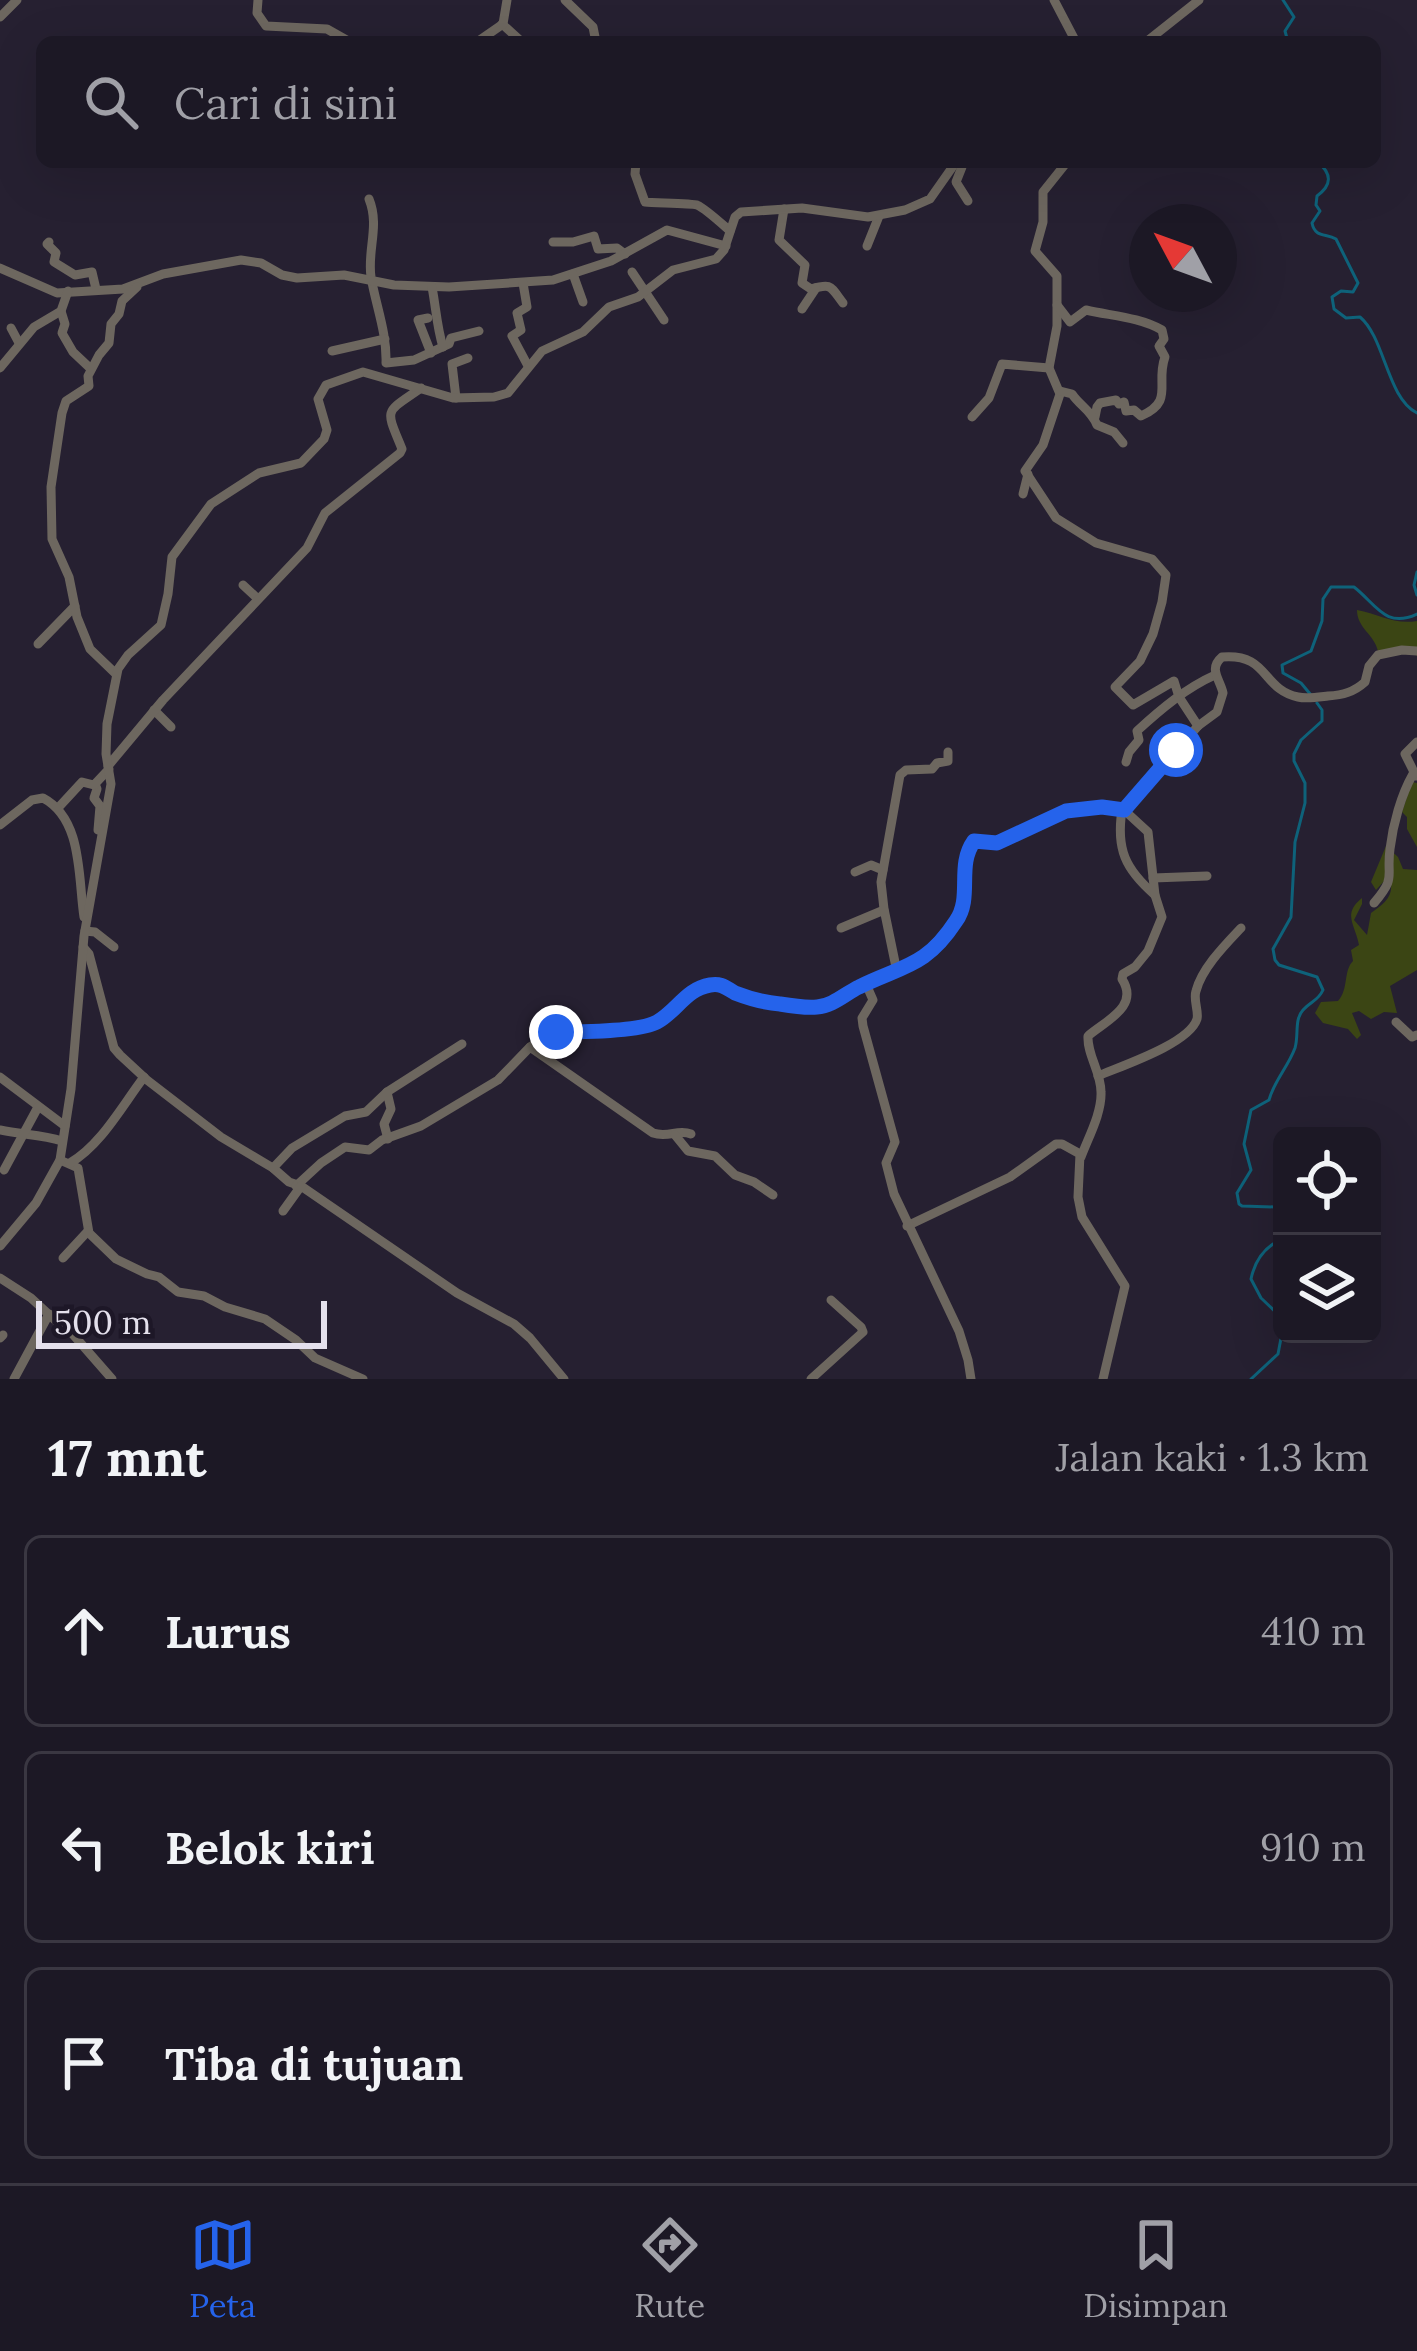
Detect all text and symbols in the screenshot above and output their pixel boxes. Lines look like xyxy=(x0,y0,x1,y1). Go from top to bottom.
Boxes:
search box xyxy=(36,36,1381,168)
icon: search xyxy=(78,69,144,135)
text: Cari di sini xyxy=(174,74,397,131)
north arrow xyxy=(1129,204,1237,312)
route start xyxy=(1149,723,1203,777)
route end xyxy=(529,1005,583,1059)
map controls xyxy=(1273,1127,1381,1343)
button: locate xyxy=(1273,1127,1381,1235)
button: layers xyxy=(1273,1235,1381,1343)
scale bar xyxy=(36,1295,327,1348)
text: 500 m xyxy=(54,1301,151,1343)
text: 17 mnt xyxy=(48,1425,206,1490)
text: Jalan kaki · 1.3 km xyxy=(1055,1432,1369,1482)
icon: ahead xyxy=(51,1598,117,1664)
text: Lurus xyxy=(165,1603,291,1660)
text: 410 m xyxy=(1261,1606,1366,1656)
icon: left xyxy=(51,1814,117,1880)
text: Belok kiri xyxy=(165,1819,375,1876)
text: 910 m xyxy=(1260,1822,1366,1872)
icon: arrive xyxy=(51,2030,117,2096)
text: Tiba di tujuan xyxy=(165,2035,463,2092)
tab: Peta xyxy=(189,2212,256,2326)
tab: Rute xyxy=(634,2212,705,2326)
tab: Disimpan xyxy=(1083,2212,1228,2326)

